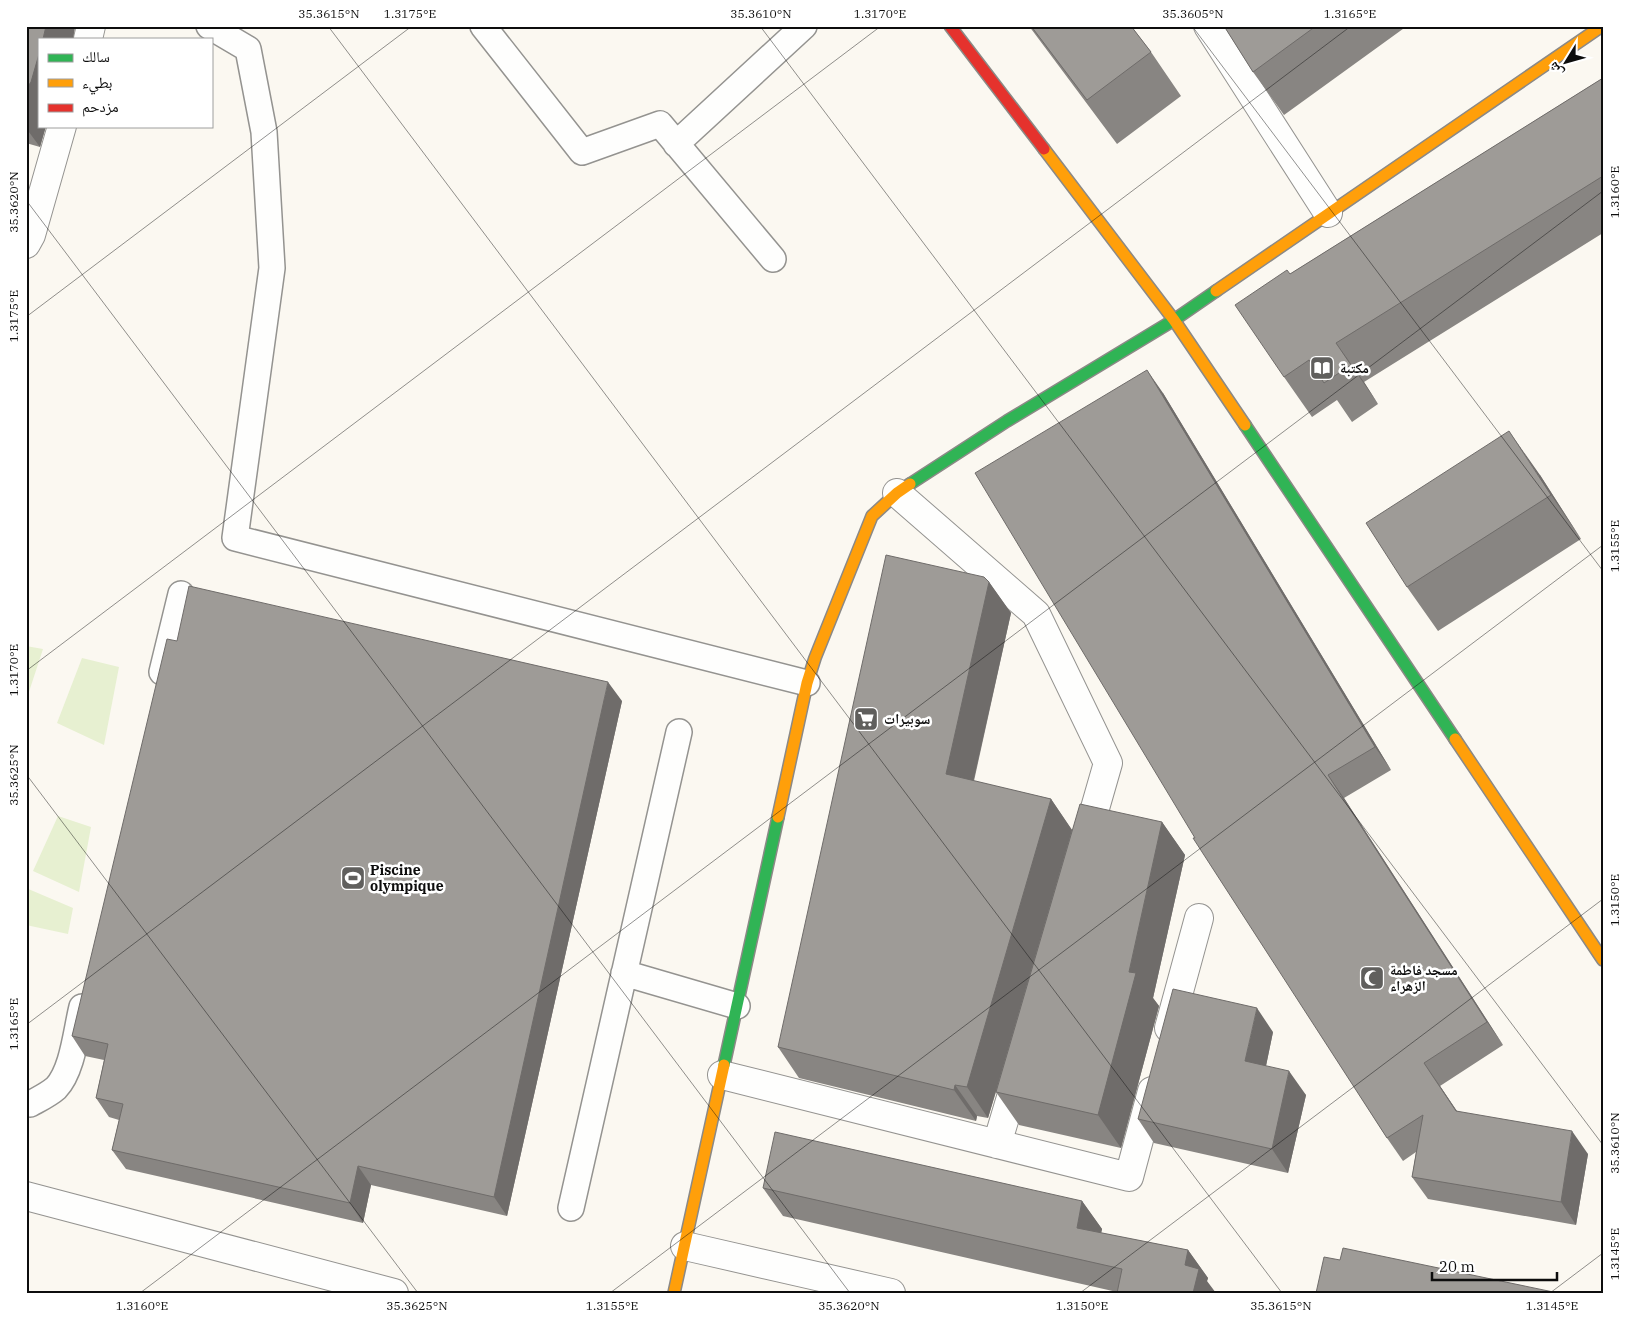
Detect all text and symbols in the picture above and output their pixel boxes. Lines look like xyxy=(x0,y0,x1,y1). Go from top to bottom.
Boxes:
text: 35.3615°N xyxy=(298,6,360,21)
text: 1.3175°E xyxy=(384,6,436,21)
text: 35.3610°N xyxy=(730,6,792,21)
text: 1.3170°E xyxy=(854,6,906,21)
text: 35.3605°N xyxy=(1162,6,1224,21)
text: 1.3165°E xyxy=(1324,6,1376,21)
legend xyxy=(38,38,212,128)
north arrow xyxy=(1542,38,1592,88)
text: سالك xyxy=(82,47,110,66)
text: ش xyxy=(1544,58,1567,81)
text: بطيء xyxy=(82,73,112,95)
text: مزدحم xyxy=(82,97,119,117)
text: 1.3160°E xyxy=(1607,166,1622,218)
text: 35.3620°N xyxy=(6,171,21,233)
text: 1.3175°E xyxy=(6,290,21,342)
library icon: مكتبة xyxy=(1309,355,1335,381)
place label: مكتبة xyxy=(1340,359,1369,377)
text: 1.3155°E xyxy=(1607,520,1622,572)
text: 1.3170°E xyxy=(6,644,21,696)
supermarket icon: سوبيرات xyxy=(853,706,879,732)
place label: سوبيرات xyxy=(884,710,931,728)
text: 35.3625°N xyxy=(6,744,21,806)
place label: Piscine olympique xyxy=(370,861,444,895)
sports icon: Piscine olympique xyxy=(340,865,366,891)
text: 1.3150°E xyxy=(1607,874,1622,926)
place label: مسجد فاطمة الزهراء xyxy=(1390,961,1458,995)
mosque icon: مسجد فاطمة الزهراء xyxy=(1359,965,1385,991)
text: 1.3165°E xyxy=(6,998,21,1050)
text: 35.3610°N xyxy=(1607,1112,1622,1174)
text: 1.3145°E xyxy=(1607,1228,1622,1280)
scale bar xyxy=(1432,1249,1556,1281)
text: 20 m xyxy=(1439,1257,1475,1276)
text: 1.3160°E xyxy=(116,1298,168,1313)
text: 35.3625°N xyxy=(386,1298,448,1313)
text: 1.3155°E xyxy=(586,1298,638,1313)
text: 35.3620°N xyxy=(818,1298,880,1313)
text: 1.3150°E xyxy=(1056,1298,1108,1313)
text: 35.3615°N xyxy=(1250,1298,1312,1313)
text: 1.3145°E xyxy=(1526,1298,1578,1313)

